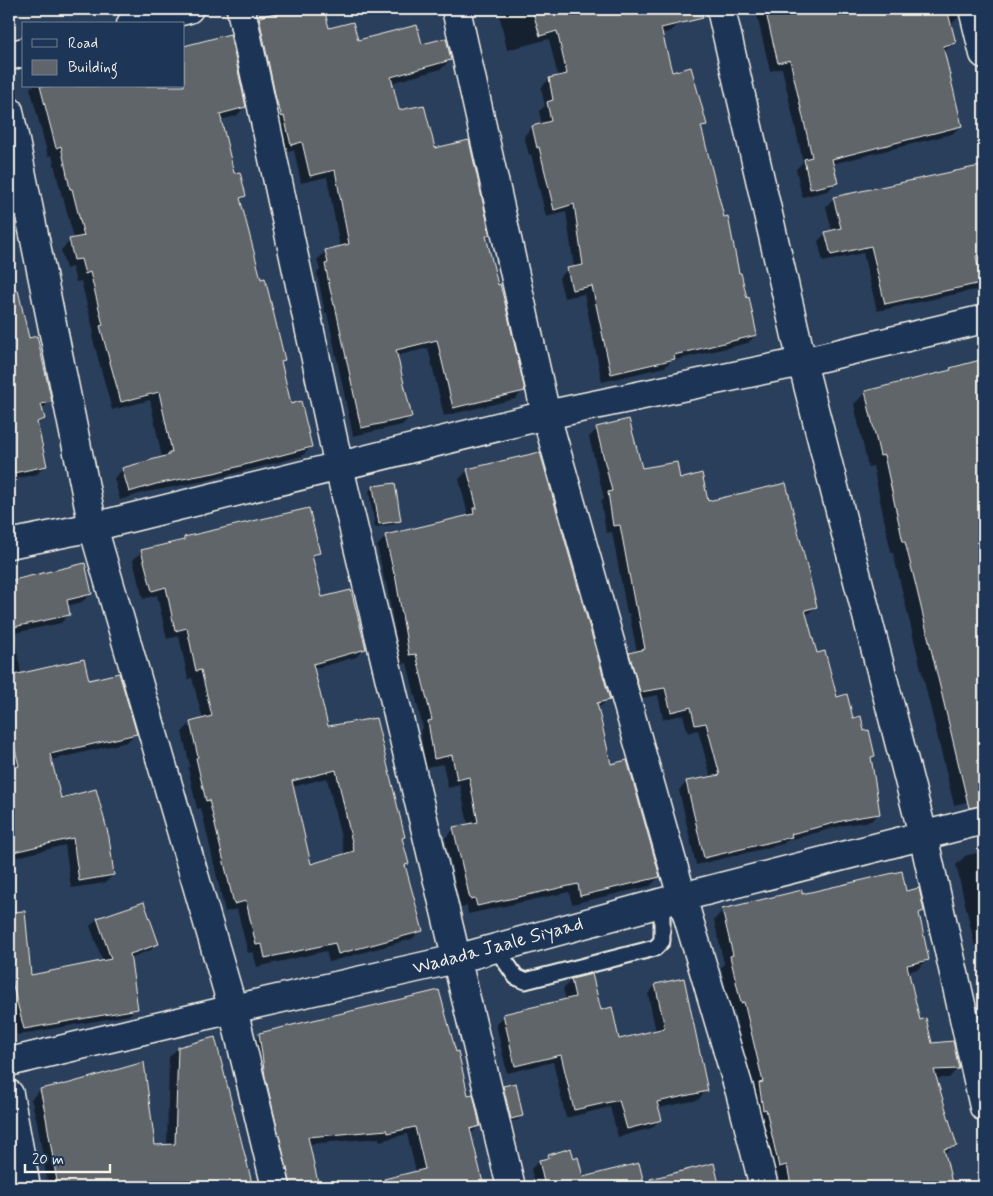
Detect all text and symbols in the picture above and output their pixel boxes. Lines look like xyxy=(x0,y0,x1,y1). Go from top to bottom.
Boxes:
legend xyxy=(22,22,185,88)
text: Road xyxy=(68,34,98,54)
text: Building xyxy=(68,58,118,79)
street label: Wadada Jaale Siyaad xyxy=(410,911,586,982)
scale bar xyxy=(25,1141,110,1173)
text: 20 m xyxy=(32,1150,64,1170)

